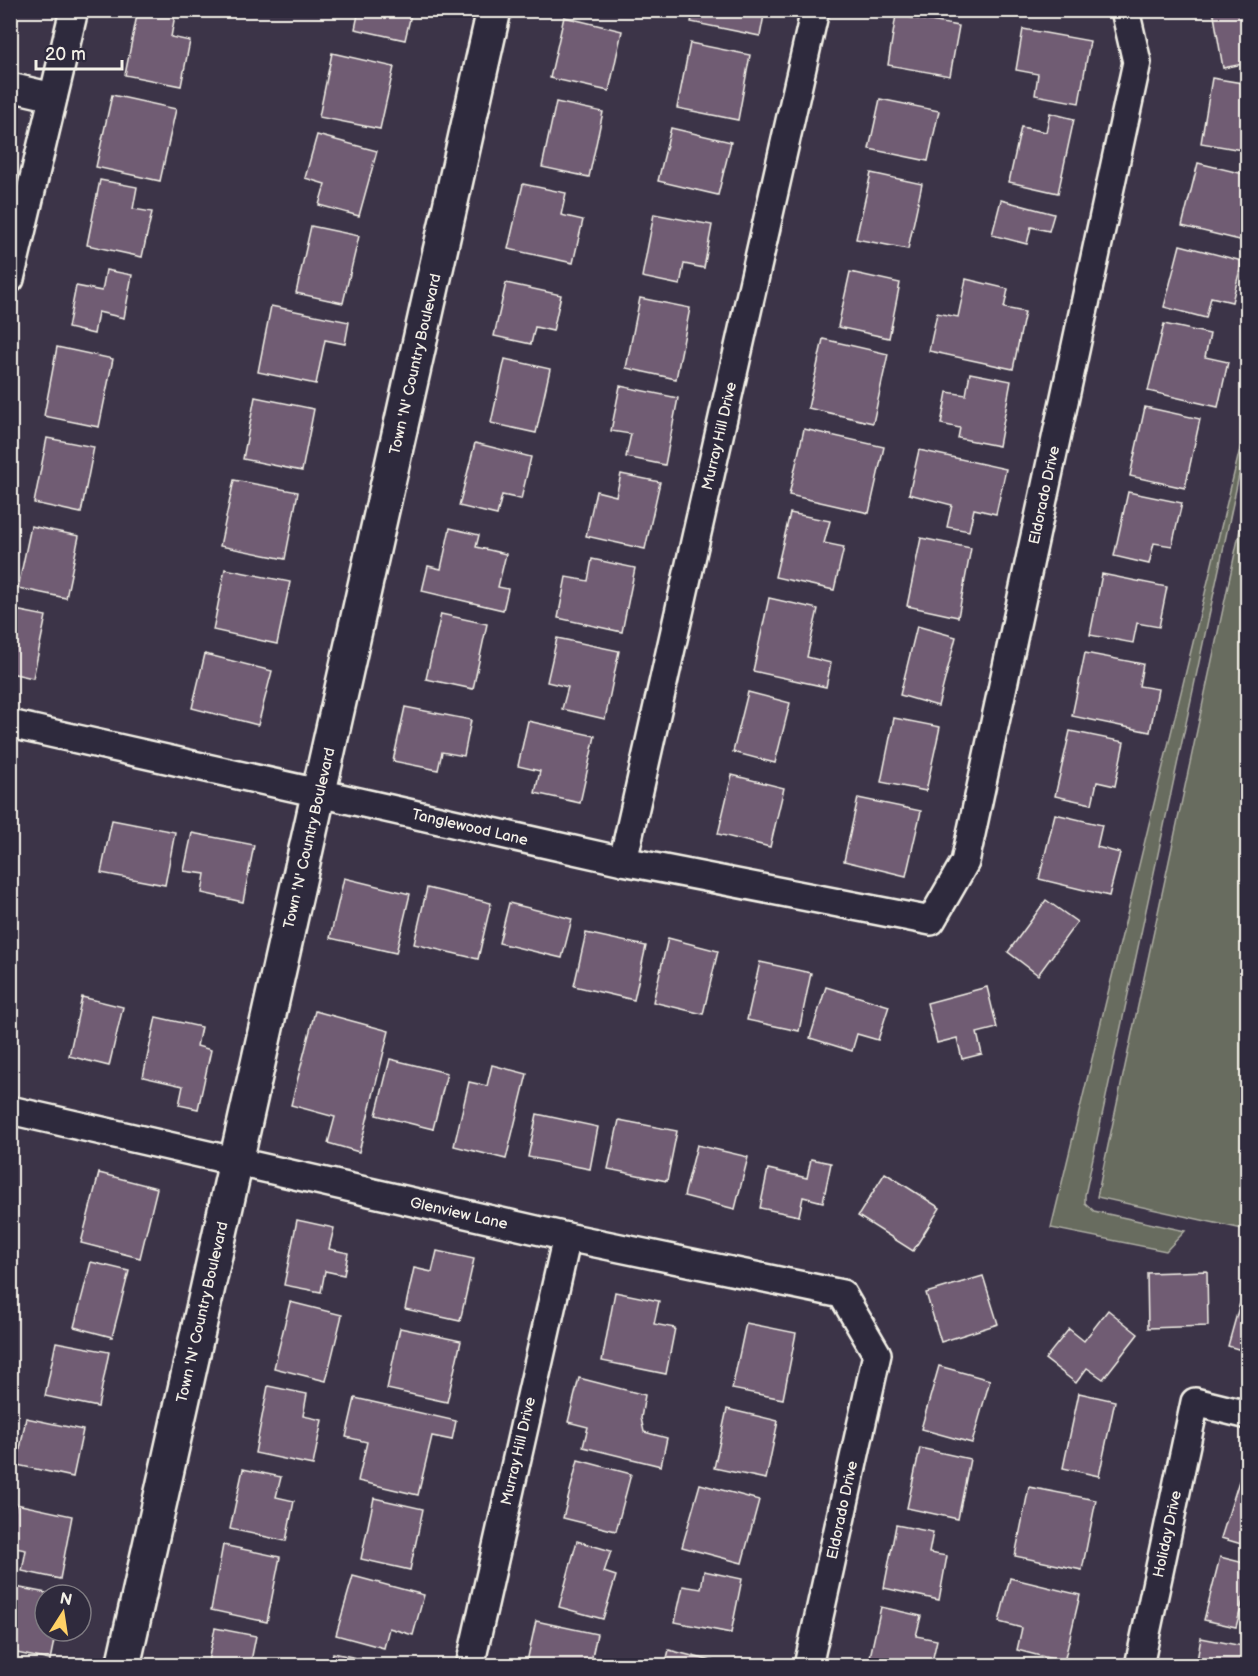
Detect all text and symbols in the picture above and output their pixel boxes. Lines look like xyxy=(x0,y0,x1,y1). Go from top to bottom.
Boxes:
scale bar xyxy=(36,33,122,71)
text: 20 m xyxy=(45,44,86,65)
street label: Town 'N' Country Boulevard xyxy=(385,272,446,457)
street label: Murray Hill Drive xyxy=(698,380,741,492)
street label: Eldorado Drive xyxy=(1025,444,1064,546)
street label: Town 'N' Country Boulevard xyxy=(279,746,340,931)
street label: Tanglewood Lane xyxy=(410,805,530,850)
street label: Glenview Lane xyxy=(408,1193,510,1234)
street label: Town 'N' Country Boulevard xyxy=(172,1220,233,1405)
street label: Murray Hill Drive xyxy=(497,1395,540,1507)
street label: Eldorado Drive xyxy=(823,1459,862,1561)
street label: Holiday Drive xyxy=(1149,1489,1186,1579)
north arrow xyxy=(33,1583,93,1643)
text: N xyxy=(58,1589,74,1610)

